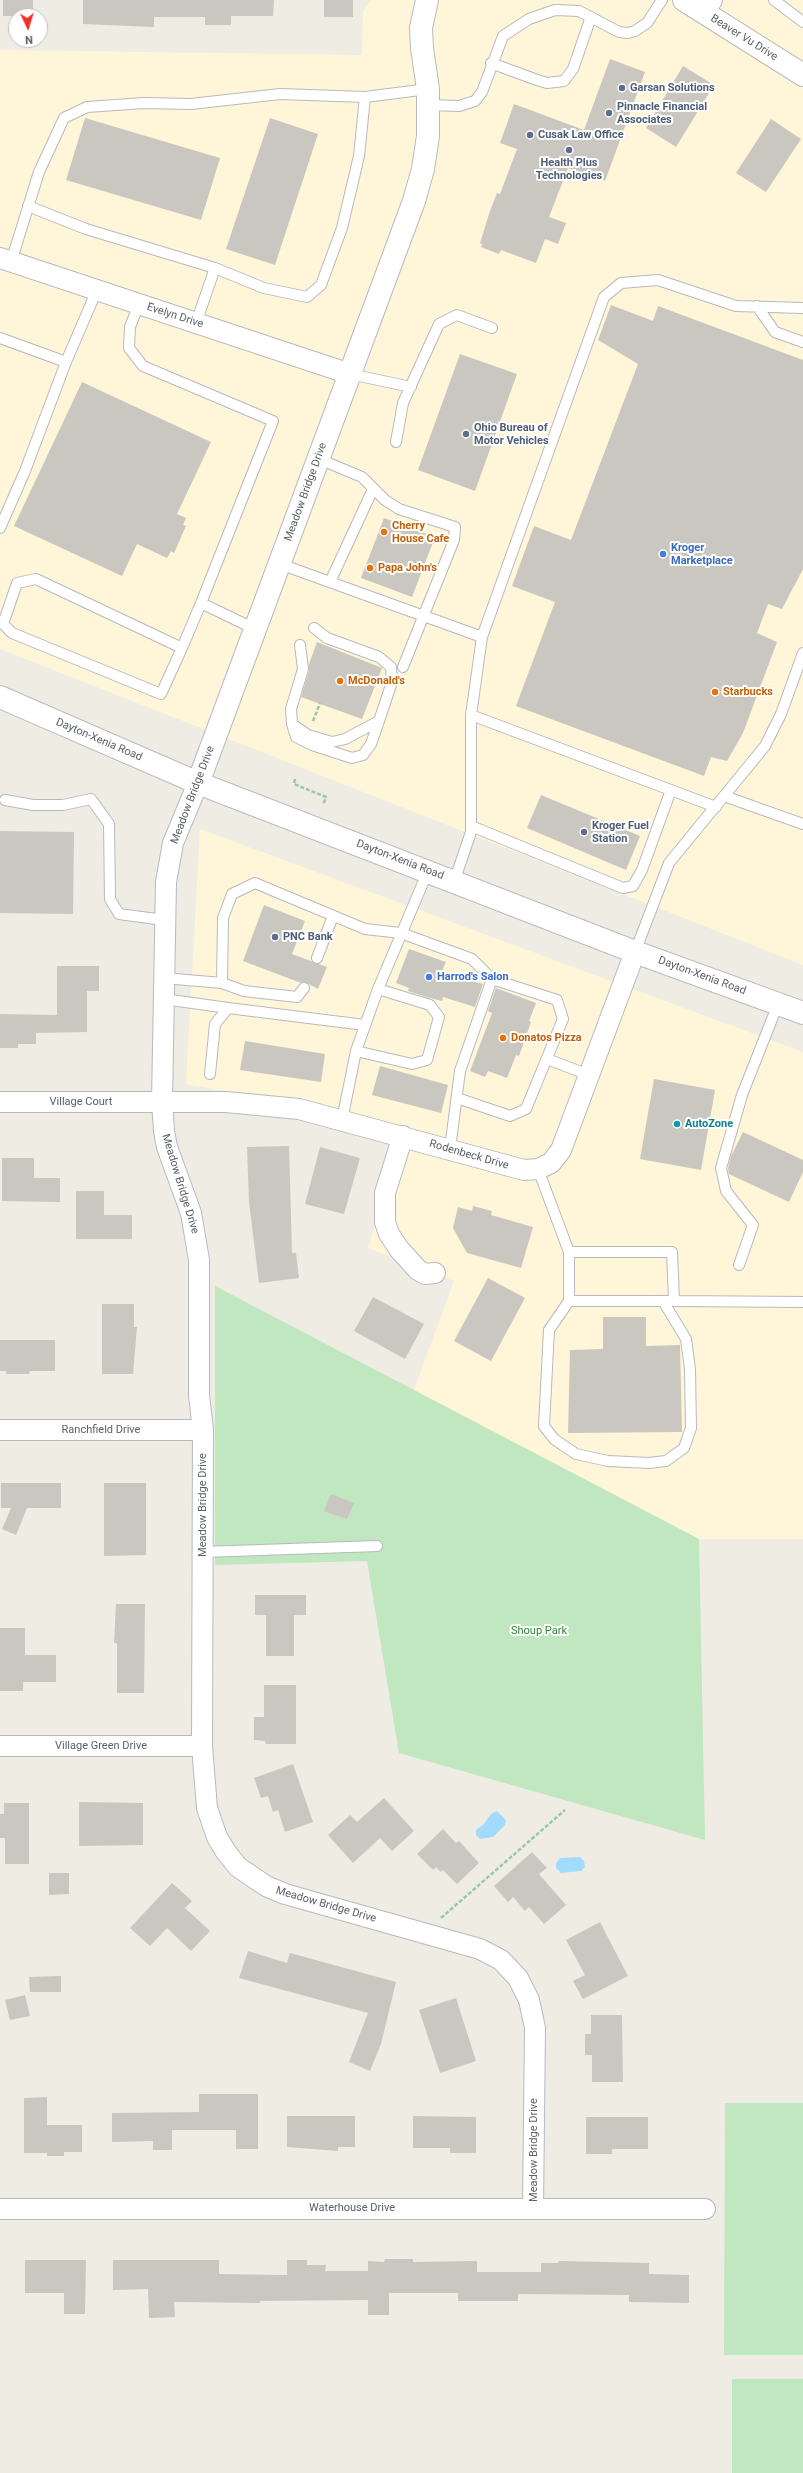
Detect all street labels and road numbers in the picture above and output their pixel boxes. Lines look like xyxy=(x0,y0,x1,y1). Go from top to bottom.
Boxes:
street label: Beaver Vu Drive xyxy=(708,12,780,64)
street label: Evelyn Drive xyxy=(145,301,205,331)
street label: Meadow Bridge Drive xyxy=(282,441,330,543)
street label: Dayton-Xenia Road xyxy=(54,716,144,764)
street label: Meadow Bridge Drive xyxy=(168,744,218,846)
street label: Dayton-Xenia Road xyxy=(354,837,446,883)
street label: Dayton-Xenia Road xyxy=(656,954,748,998)
street label: Village Court xyxy=(50,1095,112,1109)
street label: Meadow Bridge Drive xyxy=(159,1132,201,1236)
street label: Rodenbeck Drive xyxy=(428,1137,510,1173)
street label: Ranchfield Drive xyxy=(62,1423,140,1437)
street label: Meadow Bridge Drive xyxy=(196,1453,210,1557)
street label: Village Green Drive xyxy=(55,1739,147,1753)
street label: Meadow Bridge Drive xyxy=(274,1884,378,1926)
street label: Meadow Bridge Drive xyxy=(527,2098,541,2202)
street label: Waterhouse Drive xyxy=(309,2201,395,2215)

